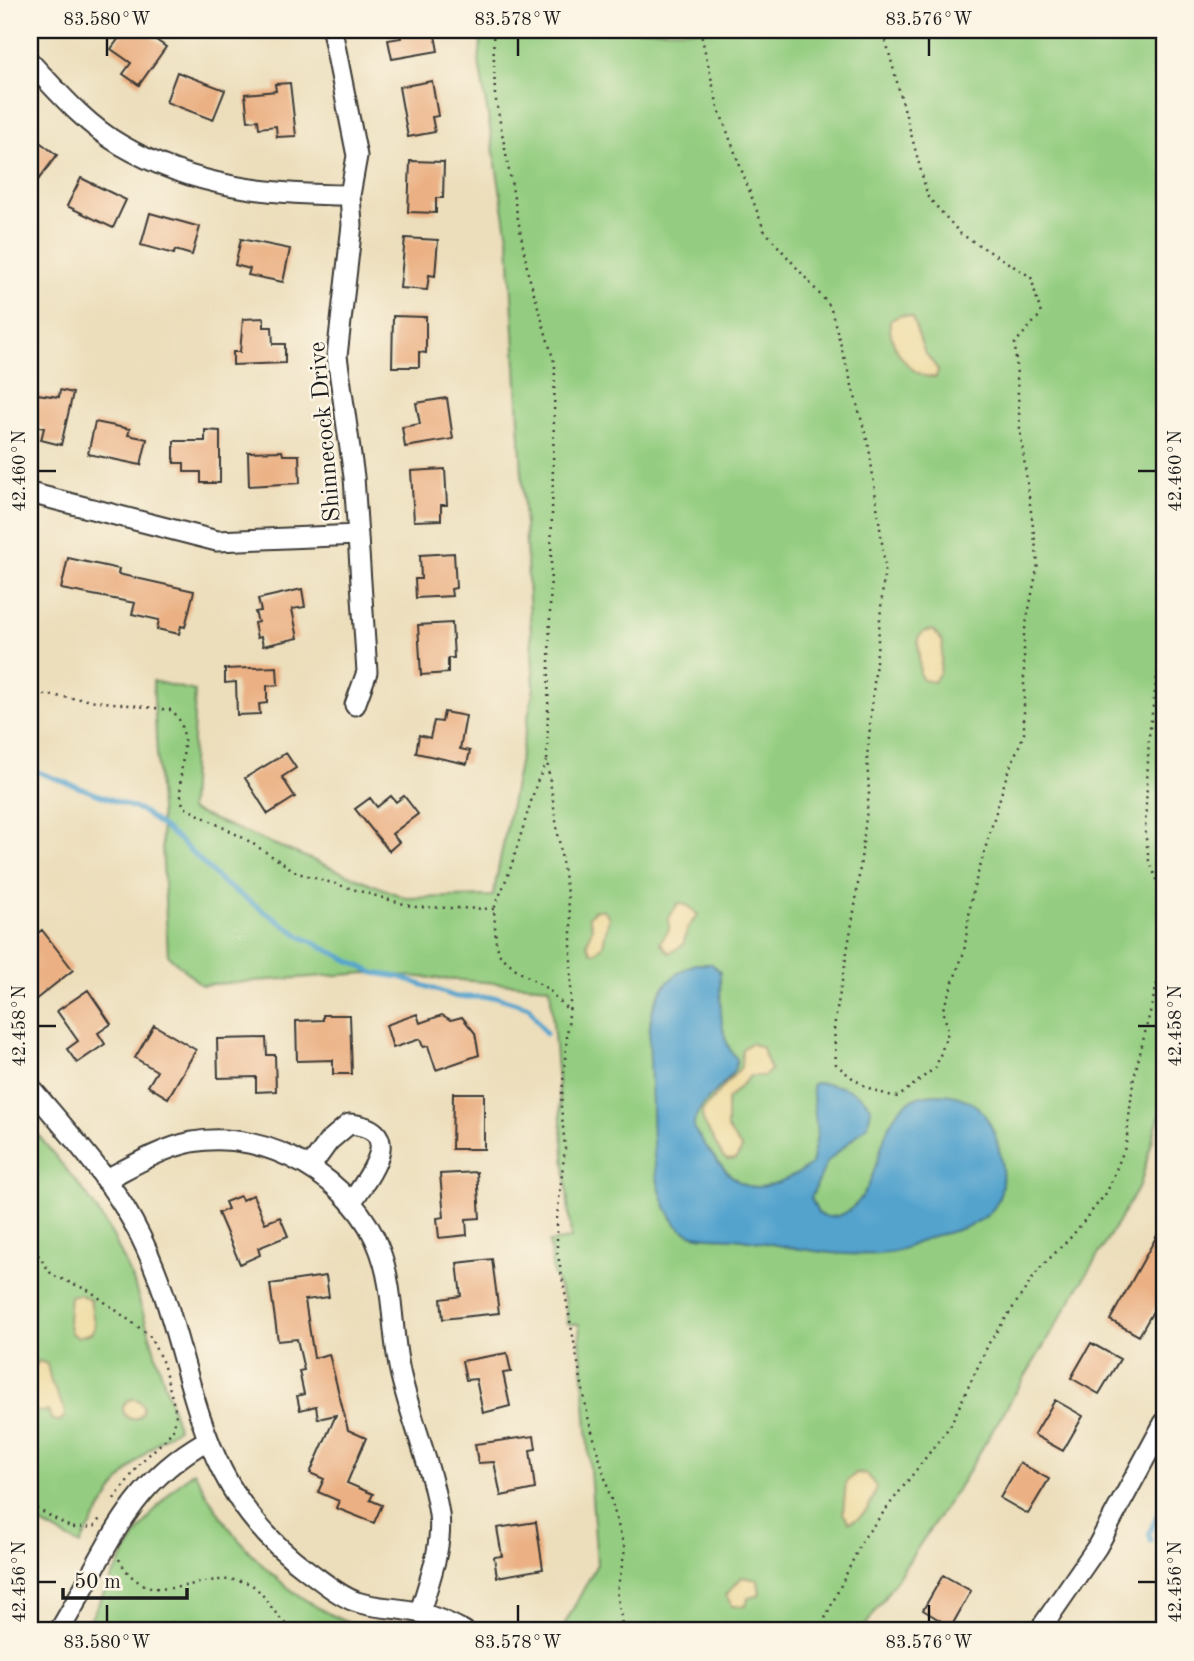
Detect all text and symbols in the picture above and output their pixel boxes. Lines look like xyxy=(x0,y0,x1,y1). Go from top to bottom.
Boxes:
text: 83.580°W xyxy=(64,11,150,29)
text: 83.578°W xyxy=(475,11,561,29)
text: 83.576°W xyxy=(886,11,972,29)
street label: Shinnecock Drive xyxy=(306,341,346,523)
text: 42.460°N xyxy=(11,430,29,512)
text: 42.460°N xyxy=(1167,430,1185,512)
text: 42.458°N xyxy=(11,985,29,1067)
text: 42.458°N xyxy=(1167,985,1185,1067)
text: 42.456°N xyxy=(11,1541,29,1623)
text: 42.456°N xyxy=(1167,1541,1185,1623)
scale bar xyxy=(63,1556,187,1600)
text: 50 m xyxy=(74,1572,121,1593)
text: 83.580°W xyxy=(64,1634,150,1652)
text: 83.578°W xyxy=(475,1634,561,1652)
text: 83.576°W xyxy=(886,1634,972,1652)

